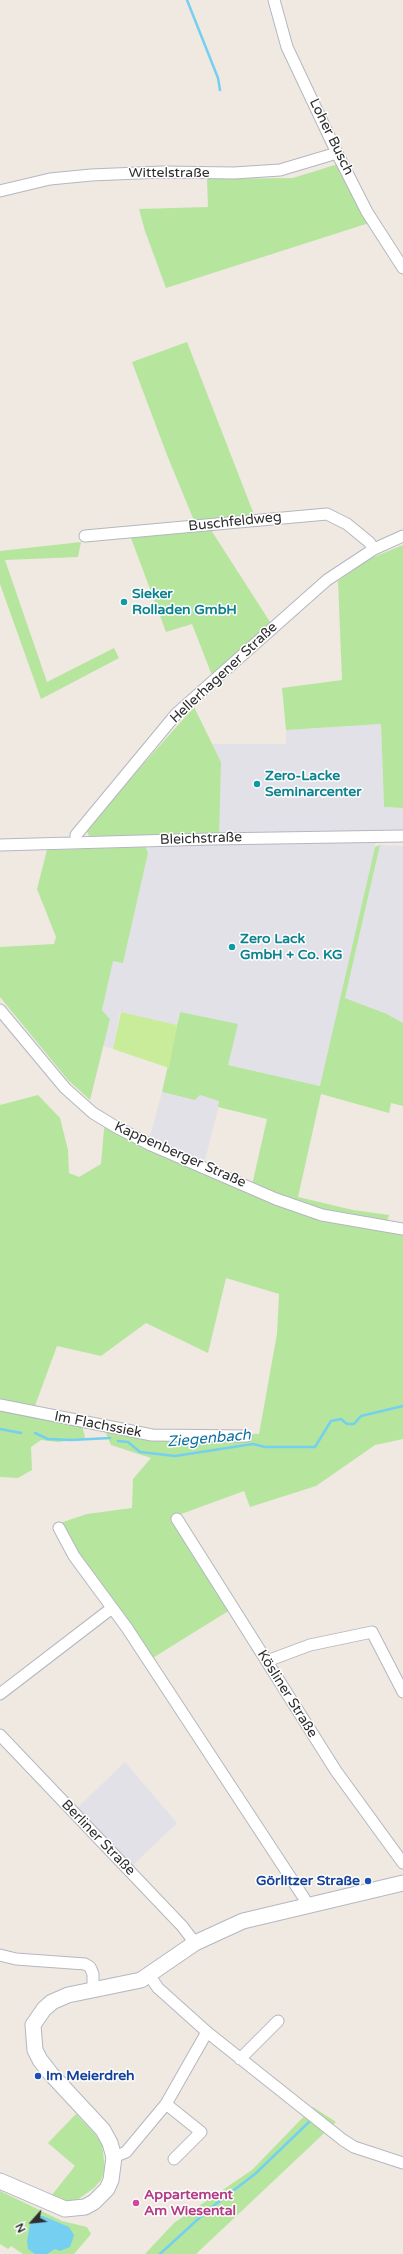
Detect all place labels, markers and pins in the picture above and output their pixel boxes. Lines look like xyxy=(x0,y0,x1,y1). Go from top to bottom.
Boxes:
place label: Sieker Rolladen GmbH xyxy=(132,586,237,618)
marker: Sieker Rolladen GmbH xyxy=(119,597,129,607)
place label: Zero-Lacke Seminarcenter xyxy=(265,768,362,800)
marker: Zero-Lacke Seminarcenter xyxy=(252,779,262,789)
place label: Zero Lack GmbH + Co. KG xyxy=(240,931,343,964)
marker: Zero Lack GmbH + Co. KG xyxy=(227,942,237,952)
place label: Görlitzer Straße xyxy=(256,1873,360,1889)
marker: Görlitzer Straße xyxy=(363,1876,373,1886)
place label: Im Meierdreh xyxy=(46,2068,135,2084)
marker: Im Meierdreh xyxy=(33,2071,43,2081)
place label: Appartement Am Wiesental xyxy=(144,2187,236,2220)
marker: Appartement Am Wiesental xyxy=(131,2198,141,2208)

